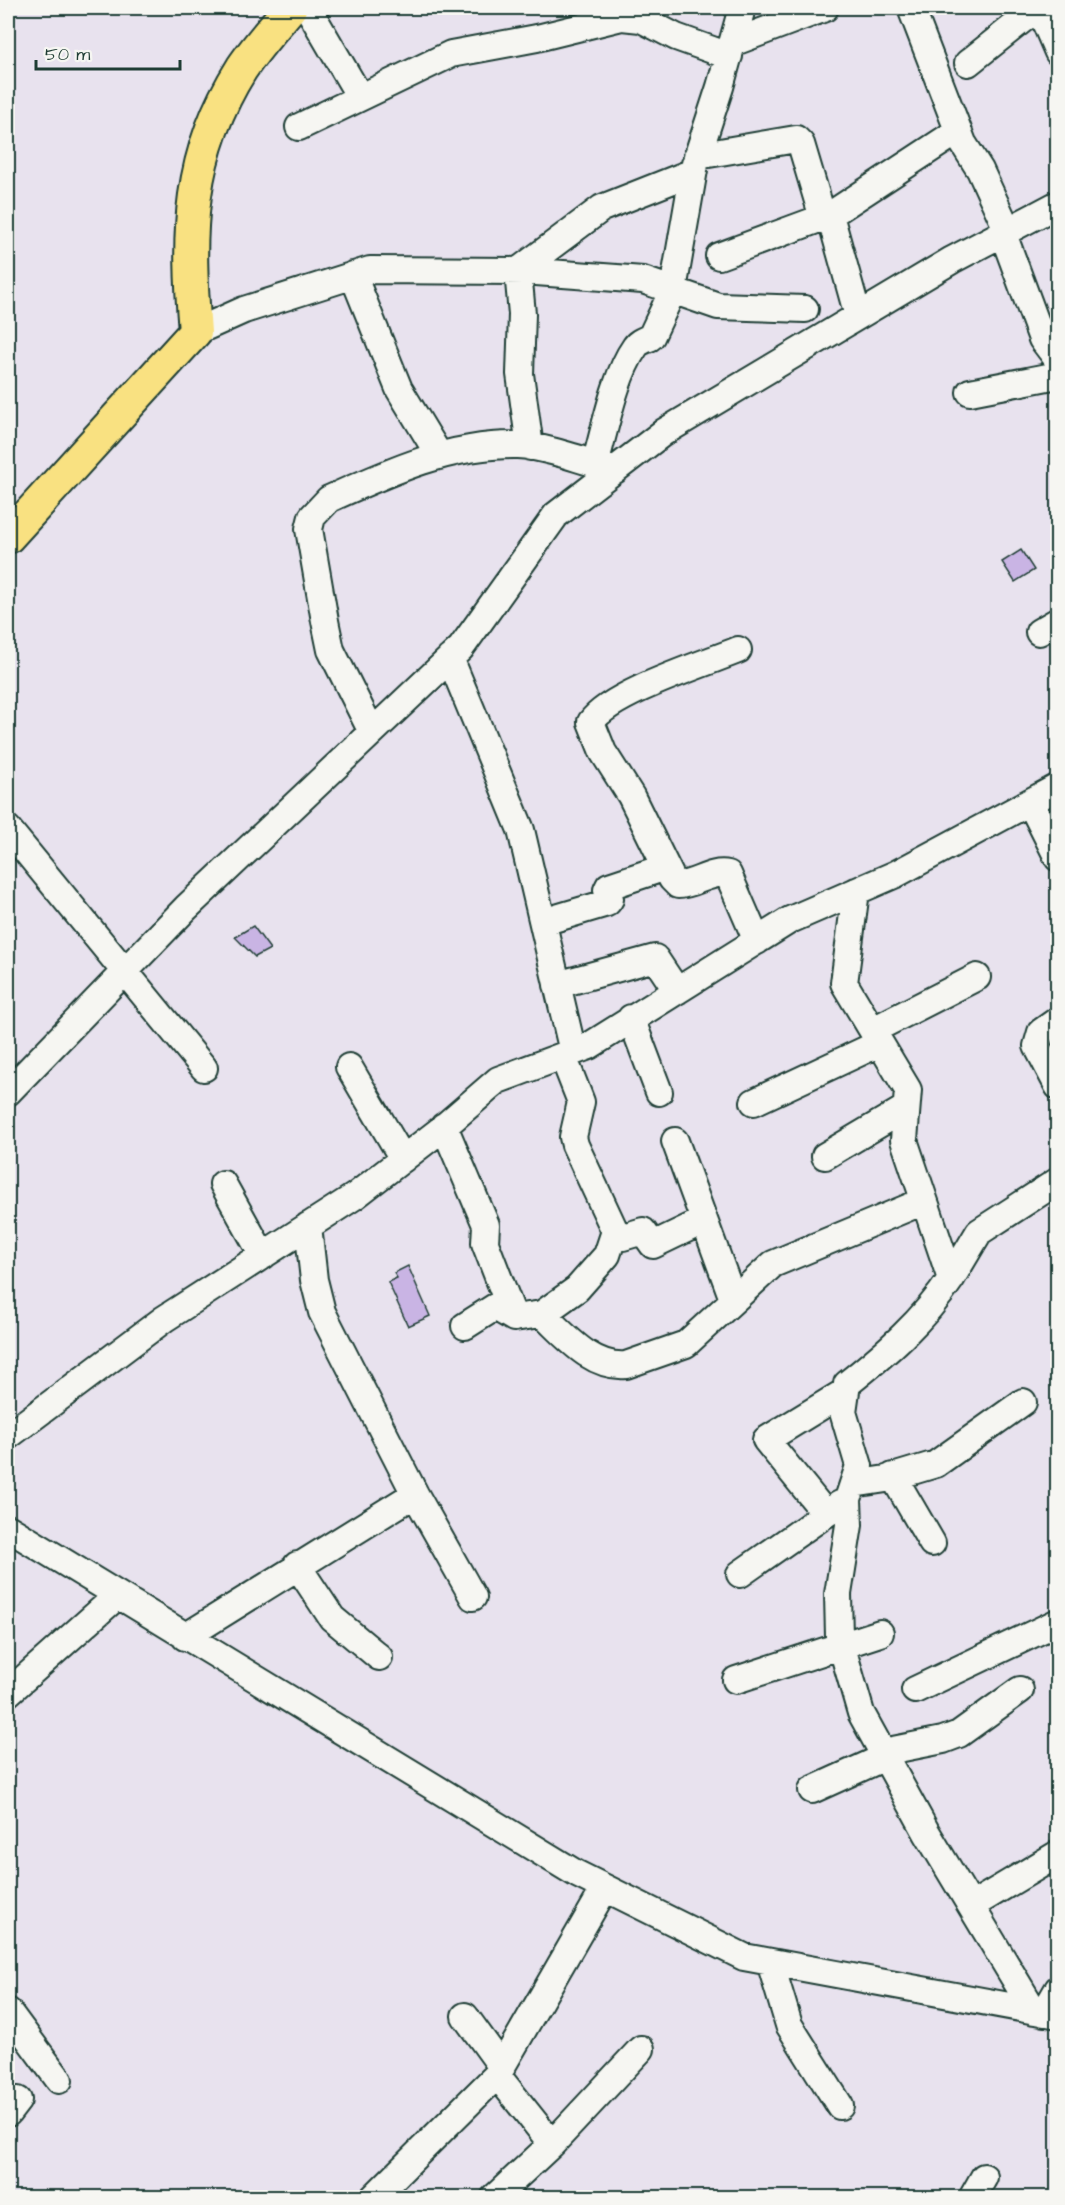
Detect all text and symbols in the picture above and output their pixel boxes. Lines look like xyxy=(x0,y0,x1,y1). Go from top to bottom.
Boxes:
scale bar xyxy=(36,33,180,71)
text: 50 m xyxy=(45,42,90,67)

